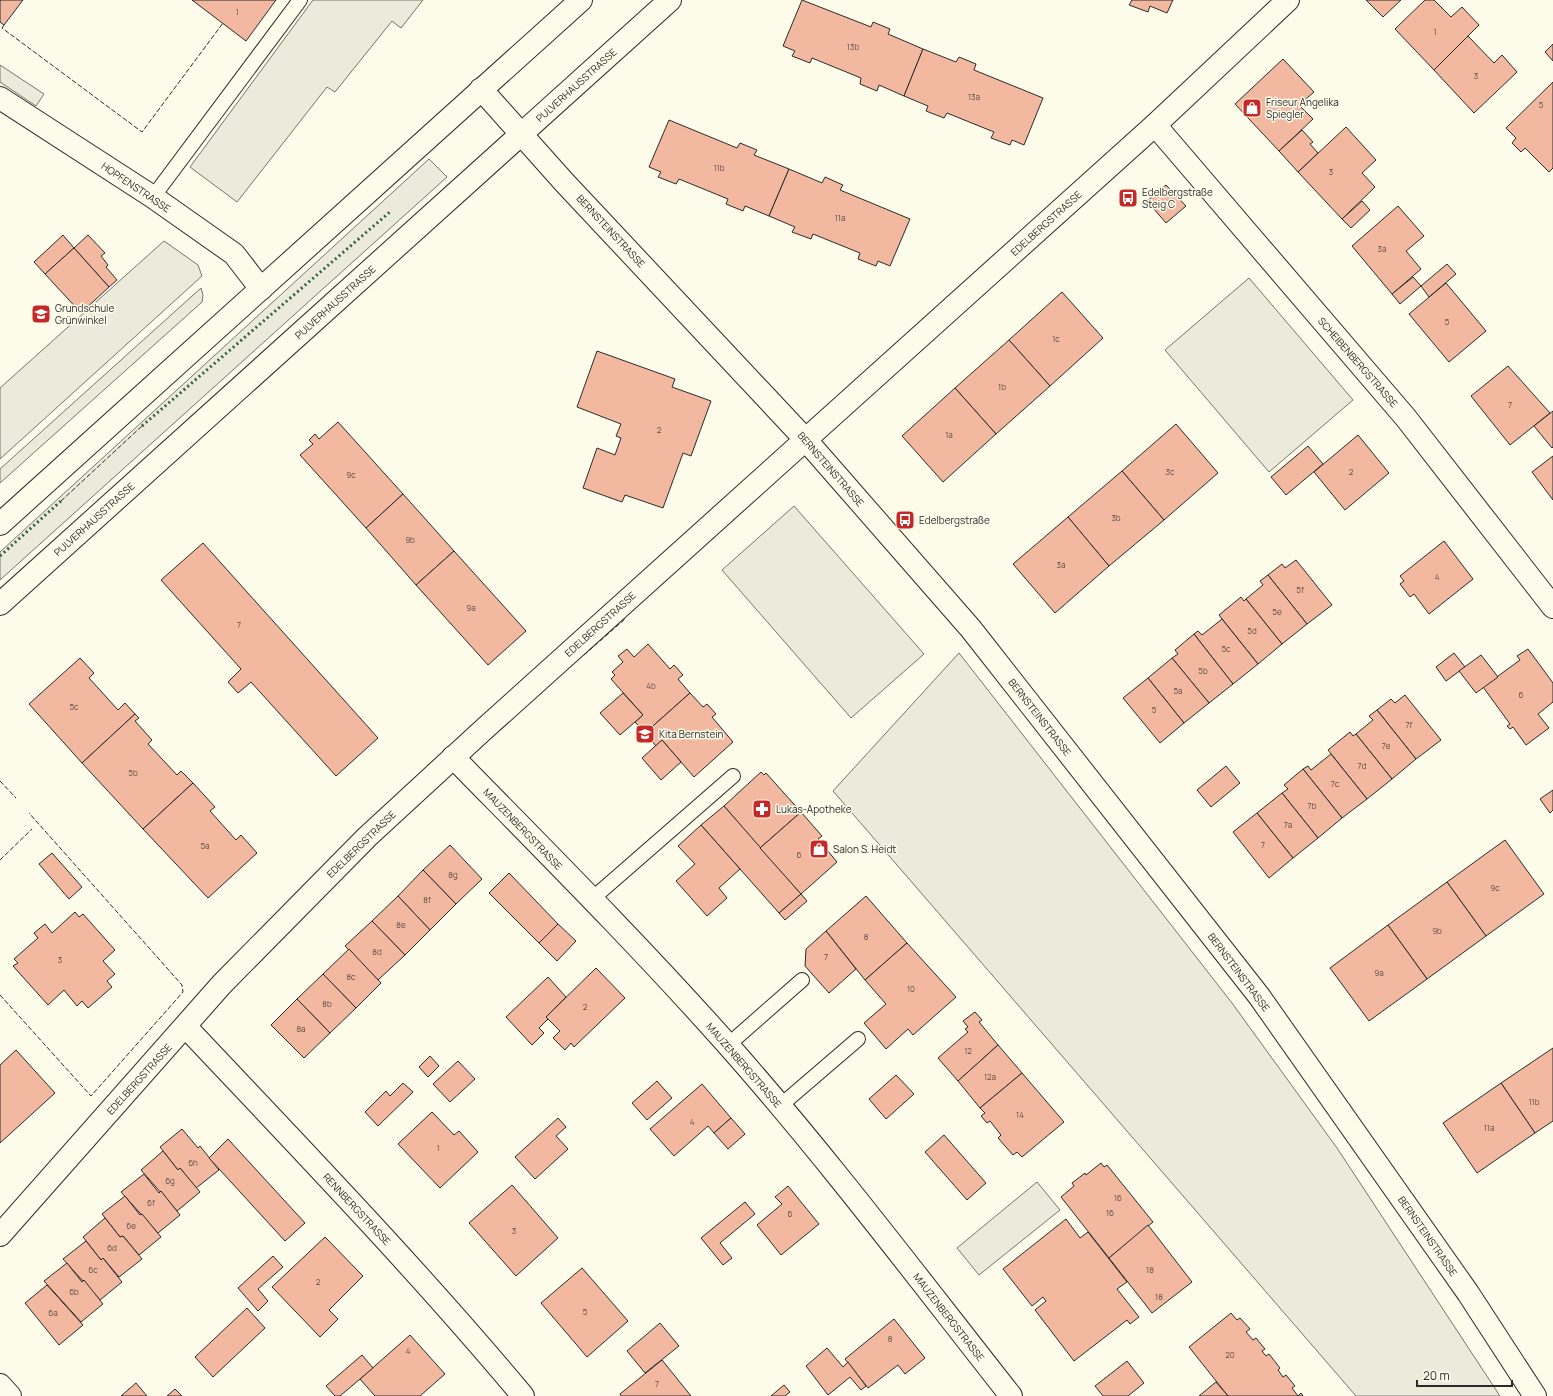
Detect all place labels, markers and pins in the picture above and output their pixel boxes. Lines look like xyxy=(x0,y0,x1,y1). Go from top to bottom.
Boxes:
place label: Friseur Angelika Spiegler xyxy=(1266,95,1339,121)
shop icon: Friseur Angelika Spiegler xyxy=(1241,97,1263,119)
place label: Edelbergstraße Steig C xyxy=(1142,185,1213,211)
bus stop icon: Edelbergstraße Steig C xyxy=(1117,187,1139,209)
place label: Grundschule Grünwinkel xyxy=(55,301,114,327)
school or university icon: Grundschule Grünwinkel xyxy=(30,303,52,325)
bus stop icon: Edelbergstraße xyxy=(894,509,916,531)
place label: Edelbergstraße xyxy=(919,513,990,527)
school or university icon: Kita Bernstein xyxy=(634,723,656,745)
place label: Kita Bernstein xyxy=(659,727,724,741)
pharmacy icon: Lukas-Apotheke xyxy=(751,798,773,820)
place label: Lukas-Apotheke xyxy=(776,802,852,816)
shop icon: Salon S. Heidt xyxy=(808,838,830,860)
place label: Salon S. Heidt xyxy=(833,842,896,856)

